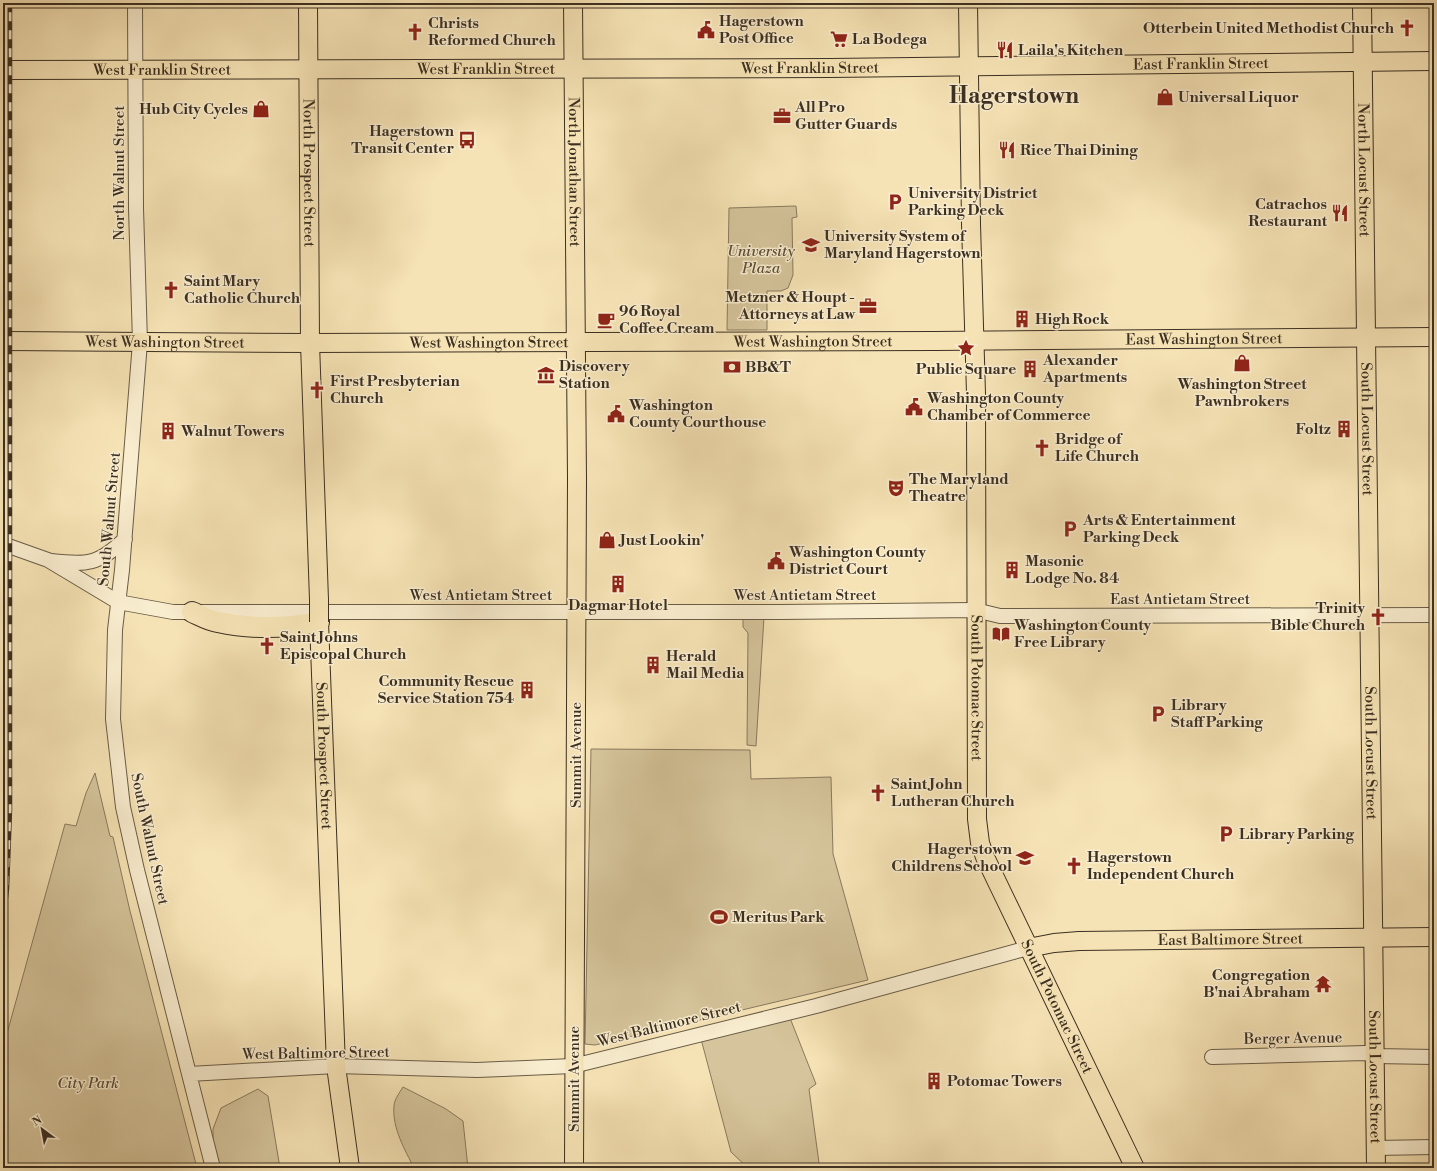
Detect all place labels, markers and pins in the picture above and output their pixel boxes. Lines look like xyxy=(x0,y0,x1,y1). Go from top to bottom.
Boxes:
place label: Hagerstown Post Office xyxy=(719,12,805,48)
place label: Christs Reformed Church xyxy=(428,14,557,50)
church icon: Otterbein United Methodist Church xyxy=(1397,18,1417,38)
place label: Otterbein United Methodist Church xyxy=(1143,19,1395,38)
public building icon: Hagerstown Post Office xyxy=(696,20,716,40)
church icon: Christs Reformed Church xyxy=(405,22,425,42)
supermarket icon: La Bodega xyxy=(829,29,849,49)
place label: La Bodega xyxy=(852,30,928,49)
restaurant icon: Laila's Kitchen xyxy=(995,40,1015,60)
place label: Laila's Kitchen xyxy=(1018,41,1124,60)
shop icon: Universal Liquor xyxy=(1155,87,1175,107)
place label: Universal Liquor xyxy=(1178,88,1299,107)
place label: All Pro Gutter Guards xyxy=(794,98,897,134)
shop icon: Hub City Cycles xyxy=(251,99,271,119)
place label: Hub City Cycles xyxy=(139,100,248,119)
office icon: All Pro Gutter Guards xyxy=(772,106,792,126)
place label: Hagerstown Transit Center xyxy=(351,122,455,158)
bus stop icon: Hagerstown Transit Center xyxy=(457,130,477,150)
restaurant icon: Rice Thai Dining xyxy=(997,140,1017,160)
place label: Rice Thai Dining xyxy=(1020,141,1138,160)
place label: University District Parking Deck xyxy=(908,184,1038,220)
parking icon: University District Parking Deck xyxy=(885,192,905,212)
place label: Catrachos Restaurant xyxy=(1248,195,1328,231)
restaurant icon: Catrachos Restaurant xyxy=(1330,203,1350,223)
place label: University System of Maryland Hagerstown xyxy=(824,227,981,263)
school or university icon: University System of Maryland Hagerstown xyxy=(801,235,821,255)
place label: Saint Mary Catholic Church xyxy=(184,272,301,308)
church icon: Saint Mary Catholic Church xyxy=(161,280,181,300)
place label: Metzner & Houpt - Attorneys at Law xyxy=(725,288,856,324)
office icon: Metzner & Houpt - Attorneys at Law xyxy=(858,296,878,316)
place label: 96 Royal Coffee Cream xyxy=(619,302,715,338)
building icon: High Rock xyxy=(1012,309,1032,329)
cafe icon: 96 Royal Coffee Cream xyxy=(596,310,616,330)
place label: High Rock xyxy=(1035,310,1110,329)
place icon: Public Square xyxy=(956,338,976,358)
place label: Alexander Apartments xyxy=(1042,351,1127,387)
shop icon: Washington Street Pawnbrokers xyxy=(1232,353,1252,373)
place label: Discovery Station xyxy=(559,357,630,393)
bank icon: BB&T xyxy=(722,357,742,377)
place label: BB&T xyxy=(745,358,791,377)
building icon: Alexander Apartments xyxy=(1020,359,1040,379)
place label: Public Square xyxy=(916,360,1016,379)
museum icon: Discovery Station xyxy=(536,365,556,385)
place label: First Presbyterian Church xyxy=(330,372,460,408)
place label: Washington Street Pawnbrokers xyxy=(1176,375,1307,411)
church icon: First Presbyterian Church xyxy=(307,380,327,400)
place label: Washington County Chamber of Commerce xyxy=(926,389,1091,425)
place label: Washington County Courthouse xyxy=(628,396,766,432)
public building icon: Washington County Chamber of Commerce xyxy=(904,397,924,417)
public building icon: Washington County Courthouse xyxy=(606,404,626,424)
building icon: Foltz xyxy=(1334,419,1354,439)
place label: Foltz xyxy=(1295,420,1331,439)
building icon: Walnut Towers xyxy=(158,421,178,441)
place label: Walnut Towers xyxy=(180,422,285,441)
place label: Bridge of Life Church xyxy=(1055,430,1140,466)
church icon: Bridge of Life Church xyxy=(1032,438,1052,458)
place label: The Maryland Theatre xyxy=(909,470,1009,506)
theatre icon: The Maryland Theatre xyxy=(886,478,906,498)
place label: Arts & Entertainment Parking Deck xyxy=(1082,511,1236,547)
parking icon: Arts & Entertainment Parking Deck xyxy=(1060,519,1080,539)
shop icon: Just Lookin' xyxy=(597,530,617,550)
place label: Just Lookin' xyxy=(618,531,704,550)
place label: Washington County District Court xyxy=(788,543,926,579)
public building icon: Washington County District Court xyxy=(766,551,786,571)
place label: Masonic Lodge No. 84 xyxy=(1025,552,1119,588)
building icon: Masonic Lodge No. 84 xyxy=(1002,560,1022,580)
building icon: Dagmar Hotel xyxy=(608,574,628,594)
place label: Dagmar Hotel xyxy=(568,596,668,615)
place label: Trinity Bible Church xyxy=(1271,599,1366,635)
church icon: Trinity Bible Church xyxy=(1368,607,1388,627)
place label: Washington County Free Library xyxy=(1013,616,1151,652)
library icon: Washington County Free Library xyxy=(991,624,1011,644)
place label: Saint Johns Episcopal Church xyxy=(280,628,407,664)
church icon: Saint Johns Episcopal Church xyxy=(257,636,277,656)
place label: Herald Mail Media xyxy=(666,647,745,683)
building icon: Herald Mail Media xyxy=(643,655,663,675)
place label: Community Rescue Service Station 754 xyxy=(378,672,514,708)
building icon: Community Rescue Service Station 754 xyxy=(517,680,537,700)
place label: Library Staff Parking xyxy=(1171,696,1263,732)
parking icon: Library Staff Parking xyxy=(1148,704,1168,724)
place label: Saint John Lutheran Church xyxy=(891,775,1015,811)
church icon: Saint John Lutheran Church xyxy=(868,783,888,803)
parking icon: Library Parking xyxy=(1216,824,1236,844)
place label: Library Parking xyxy=(1239,825,1355,844)
place label: Hagerstown Childrens School xyxy=(891,840,1013,876)
school or university icon: Hagerstown Childrens School xyxy=(1015,848,1035,868)
place label: Hagerstown Independent Church xyxy=(1087,848,1235,884)
church icon: Hagerstown Independent Church xyxy=(1064,856,1084,876)
sports icon: Meritus Park xyxy=(709,907,729,927)
place label: Meritus Park xyxy=(732,908,825,927)
place label: Congregation B'nai Abraham xyxy=(1203,966,1311,1002)
temple icon: Congregation B'nai Abraham xyxy=(1313,974,1333,994)
building icon: Potomac Towers xyxy=(924,1071,944,1091)
place label: Potomac Towers xyxy=(947,1072,1062,1091)

